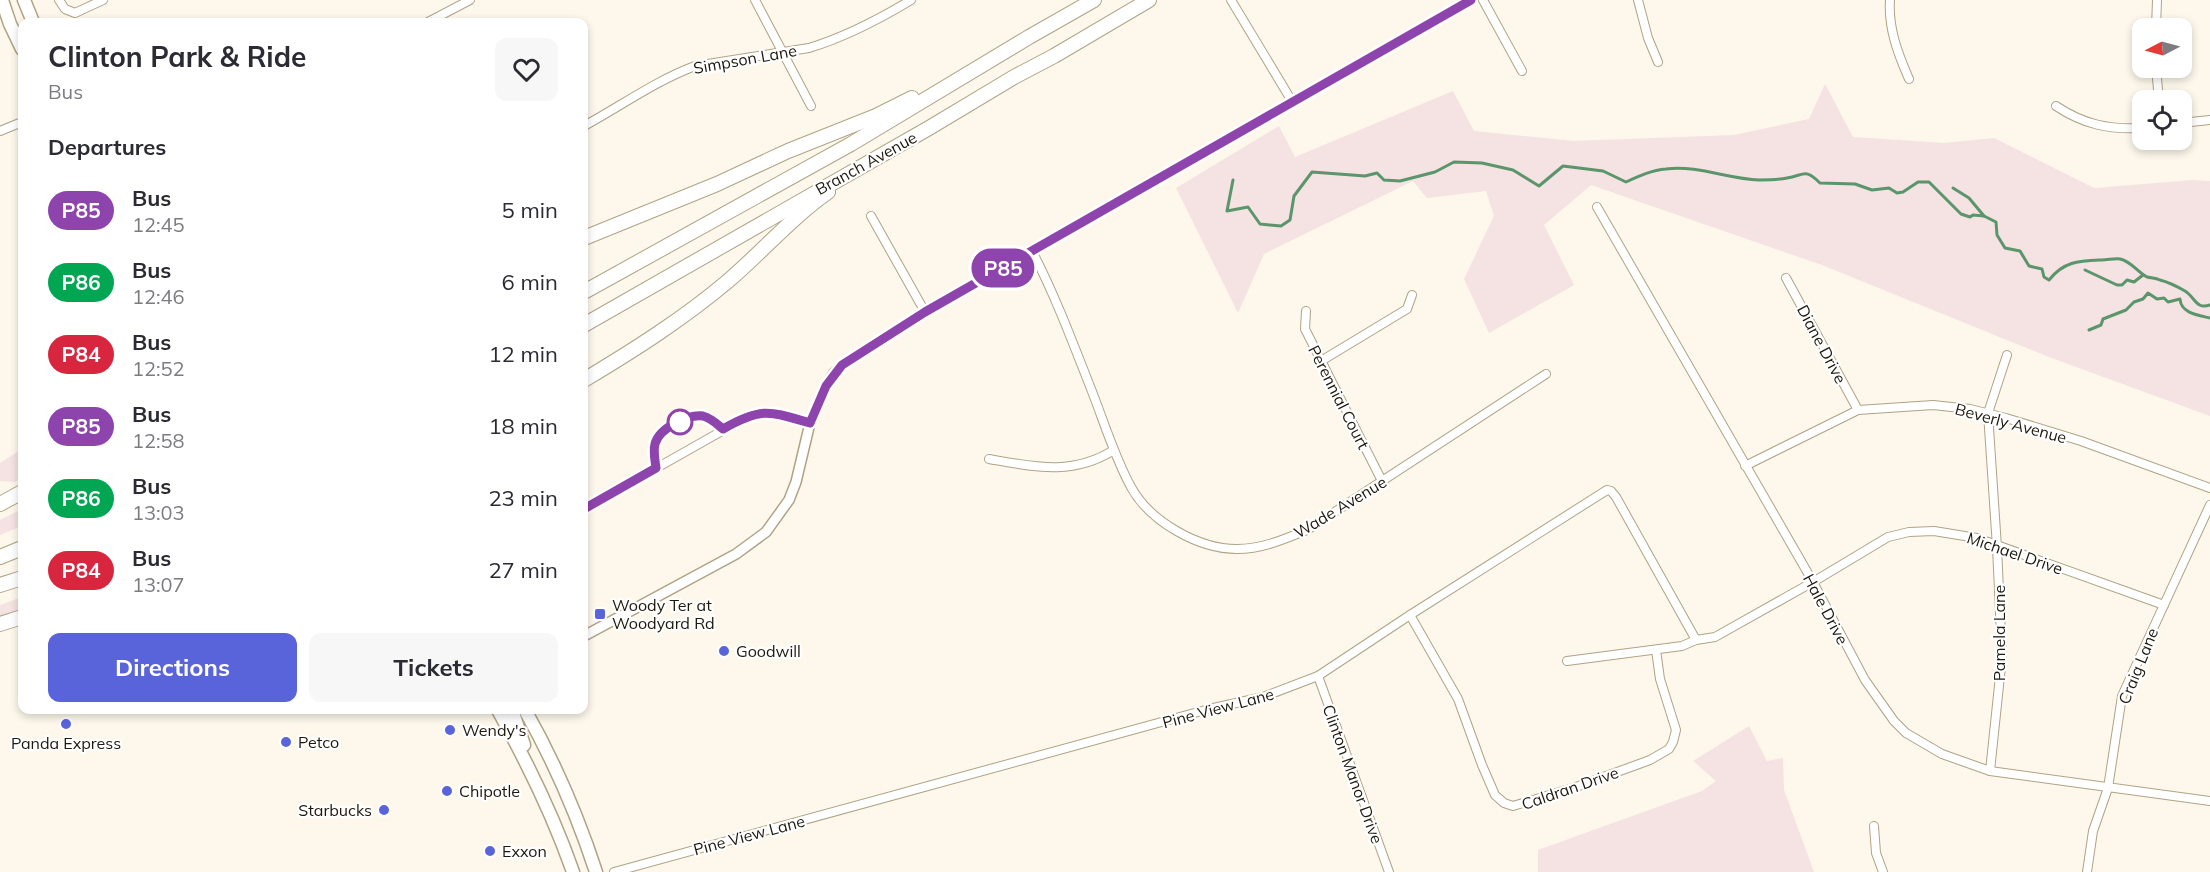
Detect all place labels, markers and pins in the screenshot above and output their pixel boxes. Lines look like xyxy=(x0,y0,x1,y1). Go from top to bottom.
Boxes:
unlabelled marker xyxy=(667,409,693,435)
place label: Woody Ter at Woodyard Rd xyxy=(612,595,715,633)
marker: Woody Ter at Woodyard Rd xyxy=(593,607,607,621)
place label: Goodwill xyxy=(736,641,801,661)
marker: Goodwill xyxy=(717,644,731,658)
marker: Panda Express xyxy=(59,717,73,731)
place label: Wendy's xyxy=(462,720,527,740)
marker: Wendy's xyxy=(443,723,457,737)
place label: Petco xyxy=(298,732,339,752)
place label: Panda Express xyxy=(11,733,121,753)
marker: Petco xyxy=(279,735,293,749)
place label: Chipotle xyxy=(459,781,520,801)
marker: Chipotle xyxy=(440,784,454,798)
place label: Starbucks xyxy=(298,800,372,820)
marker: Starbucks xyxy=(377,803,391,817)
place label: Exxon xyxy=(502,841,547,861)
marker: Exxon xyxy=(483,844,497,858)

